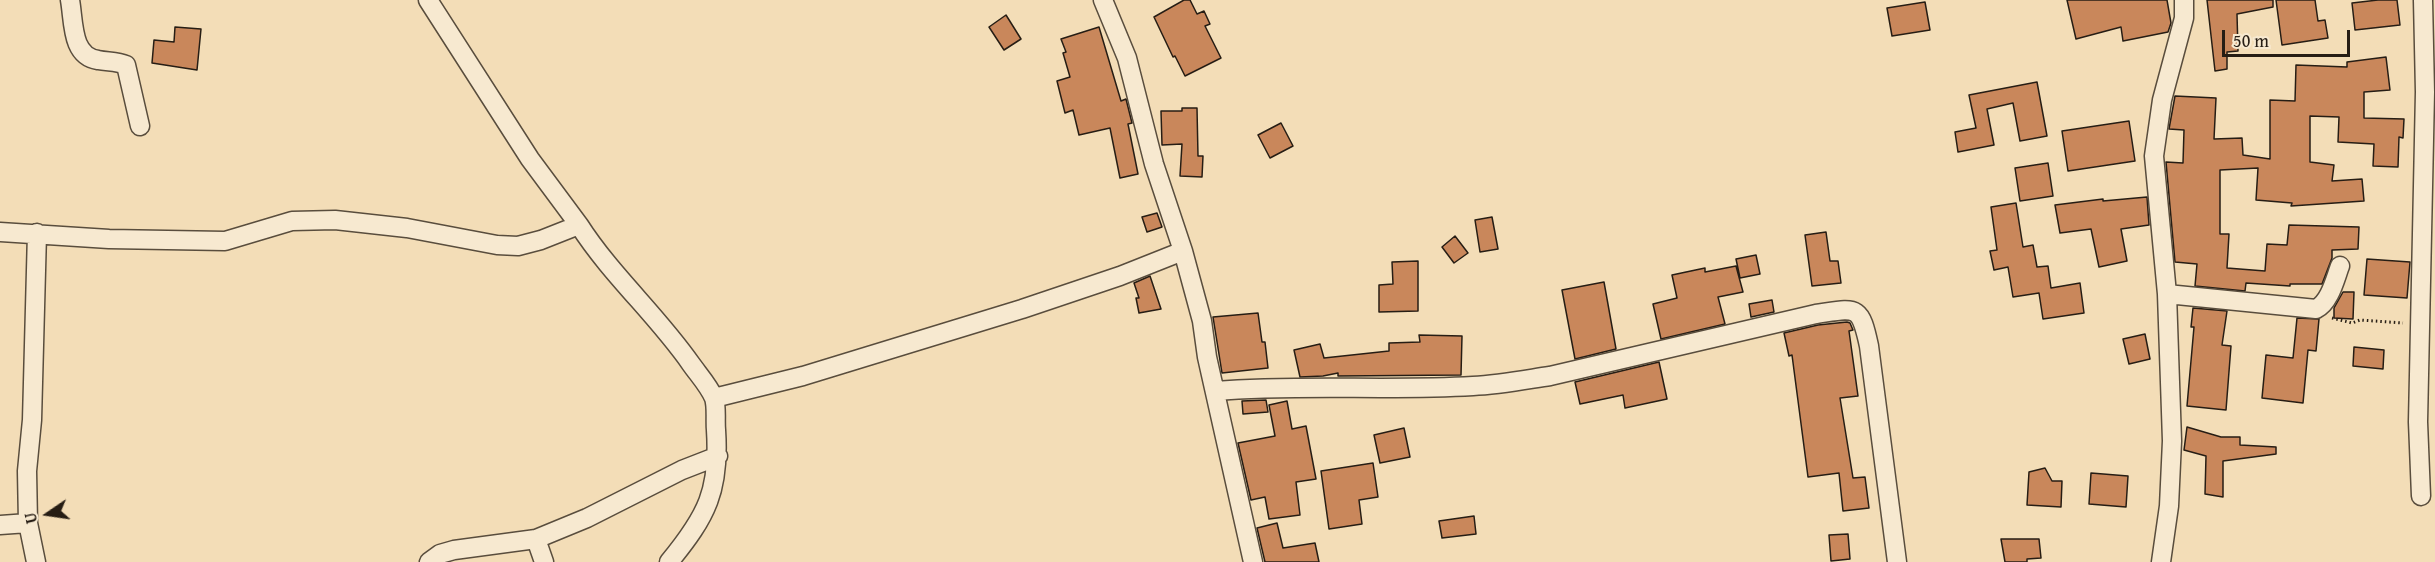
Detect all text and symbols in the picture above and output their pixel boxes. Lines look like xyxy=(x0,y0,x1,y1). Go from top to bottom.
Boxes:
scale bar xyxy=(2225,18,2352,56)
text: 50 m xyxy=(2233,27,2269,54)
north arrow xyxy=(18,484,78,544)
text: U xyxy=(18,510,43,526)

